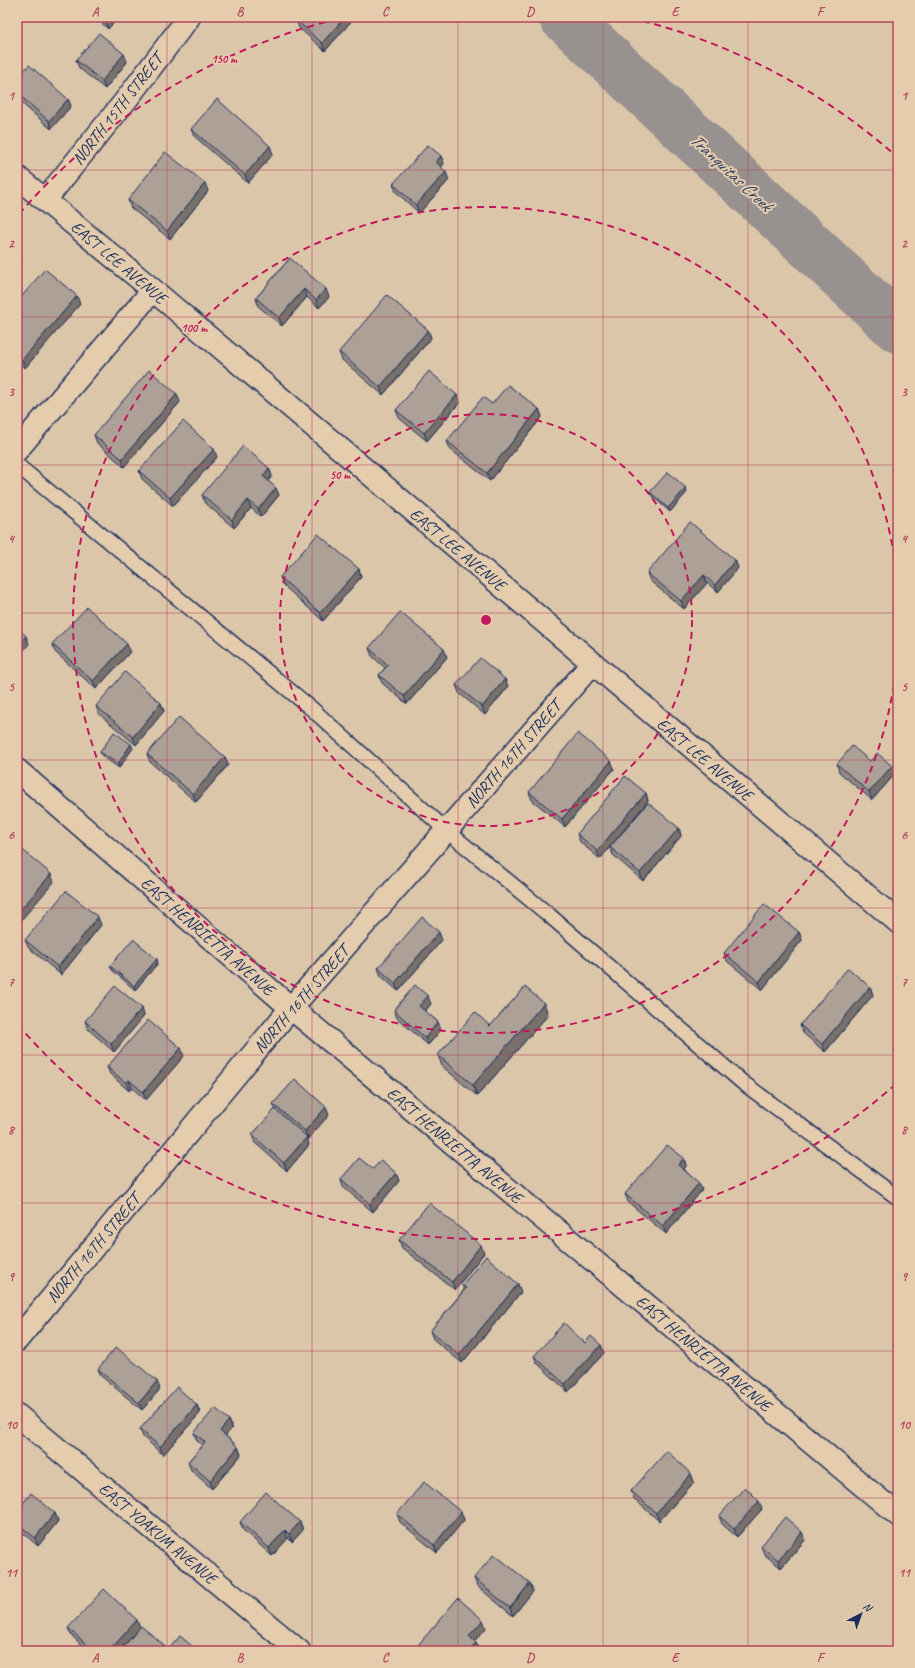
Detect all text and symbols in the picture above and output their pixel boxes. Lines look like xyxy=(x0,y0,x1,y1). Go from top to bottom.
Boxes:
text: A xyxy=(92,4,100,20)
text: B xyxy=(237,4,245,20)
text: C xyxy=(382,4,390,20)
text: D xyxy=(526,4,535,20)
text: E xyxy=(672,4,681,20)
text: F xyxy=(817,4,826,20)
street label: NORTH 15TH STREET xyxy=(67,46,170,169)
text: 150 m xyxy=(211,51,238,67)
text: 1 xyxy=(8,88,16,104)
text: 1 xyxy=(901,88,909,104)
water label: Tranquitas Creek xyxy=(686,129,779,218)
street label: EAST LEE AVENUE xyxy=(66,216,173,310)
text: 2 xyxy=(8,236,15,252)
text: 2 xyxy=(901,236,908,252)
text: 100 m xyxy=(181,320,208,336)
text: 3 xyxy=(8,384,15,400)
text: 3 xyxy=(901,384,908,400)
text: 50 m xyxy=(330,467,351,483)
street label: EAST LEE AVENUE xyxy=(405,503,512,597)
text: 4 xyxy=(8,531,16,547)
text: 4 xyxy=(901,531,909,547)
centre of rings xyxy=(479,613,493,627)
text: 5 xyxy=(8,679,15,695)
text: 5 xyxy=(901,679,908,695)
street label: NORTH 16TH STREET xyxy=(461,693,568,812)
street label: EAST LEE AVENUE xyxy=(652,713,759,807)
text: 6 xyxy=(8,827,15,843)
text: 6 xyxy=(901,827,908,843)
street label: EAST HENRIETTA AVENUE xyxy=(136,873,280,1002)
street label: NORTH 16TH STREET xyxy=(249,938,356,1057)
text: 7 xyxy=(8,974,15,990)
text: 7 xyxy=(901,974,908,990)
street label: EAST HENRIETTA AVENUE xyxy=(383,1083,528,1210)
text: 8 xyxy=(8,1122,16,1138)
text: 8 xyxy=(901,1122,909,1138)
street label: NORTH 16TH STREET xyxy=(42,1186,148,1307)
text: 9 xyxy=(8,1269,15,1285)
text: 9 xyxy=(901,1269,908,1285)
street label: EAST HENRIETTA AVENUE xyxy=(632,1291,777,1418)
text: 10 xyxy=(5,1417,18,1433)
text: 10 xyxy=(898,1417,911,1433)
street label: EAST YOAKUM AVENUE xyxy=(94,1478,223,1591)
text: 11 xyxy=(5,1565,19,1581)
text: 11 xyxy=(898,1565,912,1581)
north arrow xyxy=(841,1594,881,1634)
text: N xyxy=(860,1599,876,1615)
text: A xyxy=(92,1650,100,1666)
text: B xyxy=(237,1650,245,1666)
text: C xyxy=(382,1650,390,1666)
text: D xyxy=(526,1650,535,1666)
text: E xyxy=(672,1650,681,1666)
text: F xyxy=(817,1650,826,1666)

